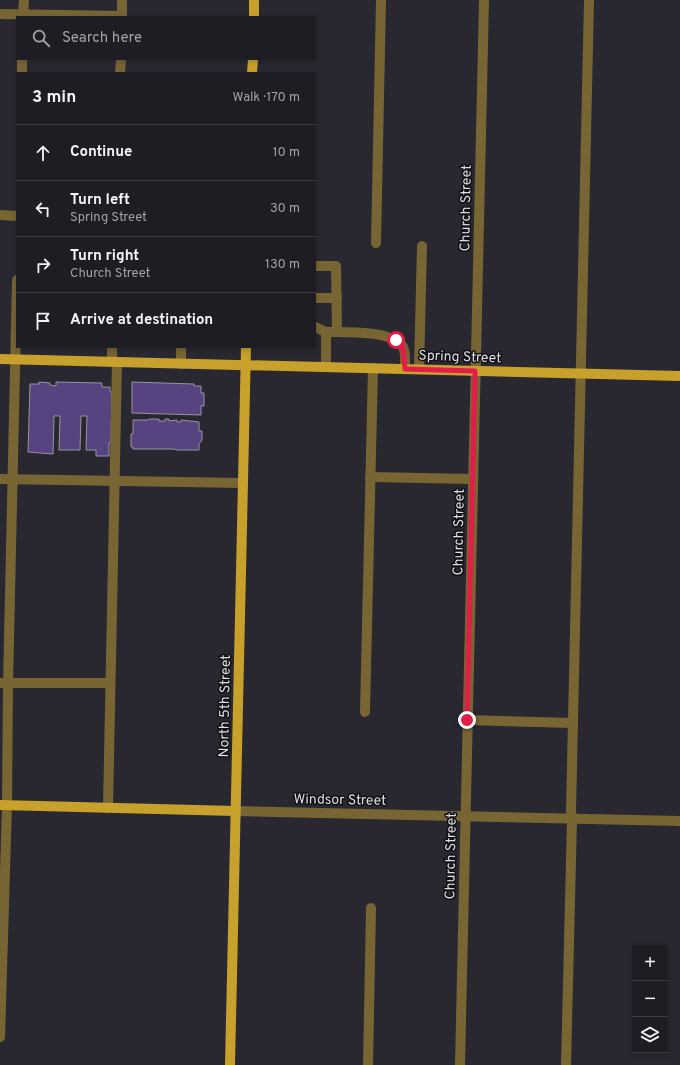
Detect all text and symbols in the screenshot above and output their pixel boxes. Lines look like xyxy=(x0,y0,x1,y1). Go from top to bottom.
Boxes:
search box xyxy=(16,16,316,60)
icon: search xyxy=(30,27,52,49)
text: Search here xyxy=(62,29,142,48)
text: 3 min xyxy=(32,87,76,109)
text: Walk · 170 m xyxy=(233,90,300,106)
icon: ahead xyxy=(32,142,54,164)
text: Continue xyxy=(70,143,132,162)
text: 10 m xyxy=(273,145,300,161)
street label: Church Street xyxy=(457,165,476,252)
text: Turn left xyxy=(70,191,130,210)
icon: left xyxy=(32,198,54,220)
text: 30 m xyxy=(270,201,300,217)
text: Spring Street xyxy=(70,210,147,226)
text: Turn right xyxy=(70,247,139,266)
icon: right xyxy=(32,254,54,276)
text: 130 m xyxy=(265,257,300,273)
text: Church Street xyxy=(70,266,151,282)
icon: arrive xyxy=(32,310,54,332)
text: Arrive at destination xyxy=(70,311,213,330)
route start xyxy=(387,331,405,349)
street label: Spring Street xyxy=(418,348,502,367)
street label: Church Street xyxy=(450,489,469,576)
street label: North 5th Street xyxy=(216,654,235,758)
route end xyxy=(458,711,476,729)
street label: Windsor Street xyxy=(293,791,386,810)
street label: Church Street xyxy=(442,813,461,900)
map controls xyxy=(632,945,668,1053)
button: + xyxy=(632,945,668,981)
button: − xyxy=(632,981,668,1017)
button: layers xyxy=(632,1017,668,1053)

